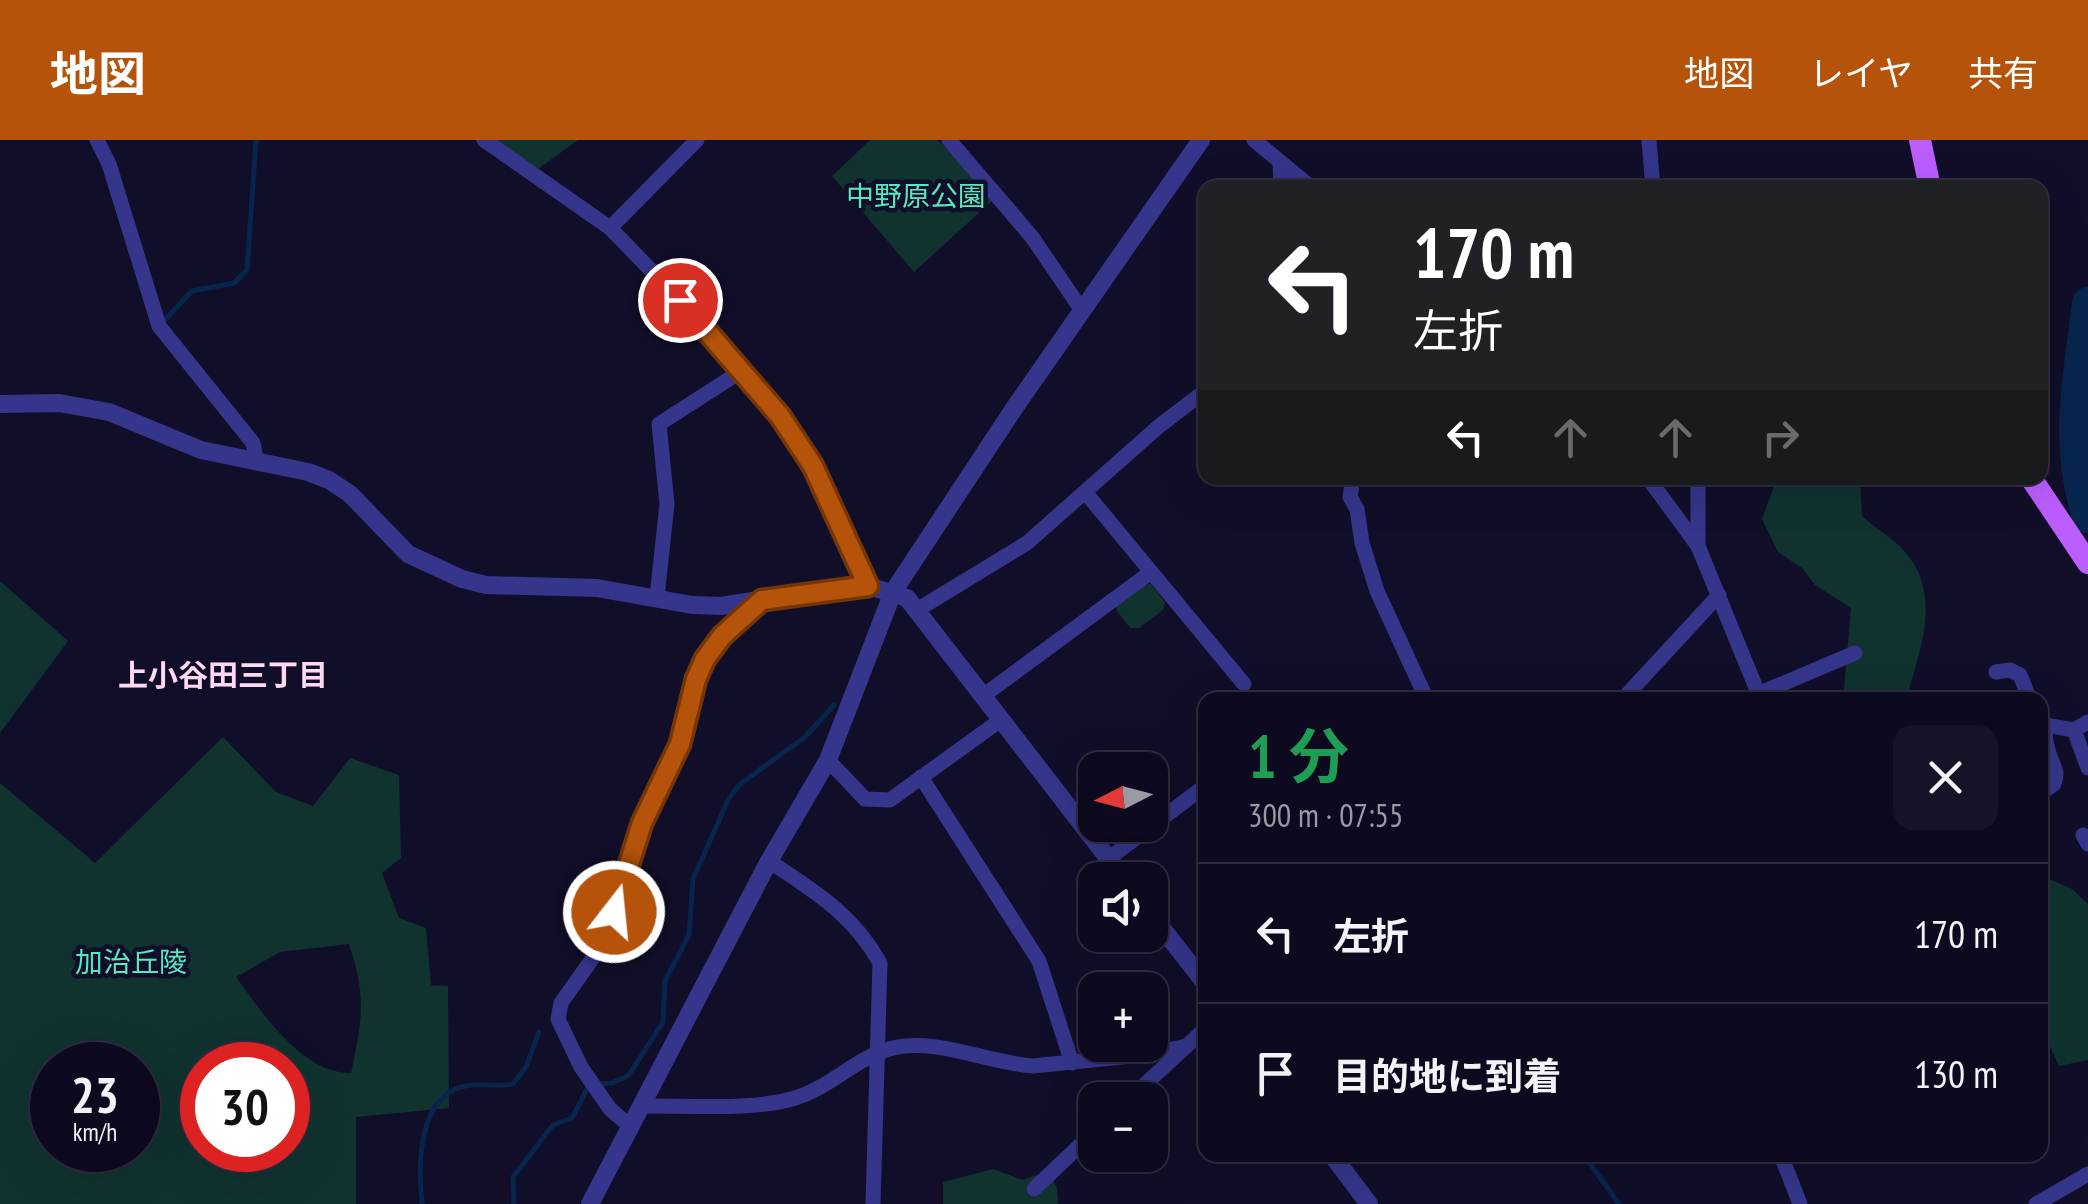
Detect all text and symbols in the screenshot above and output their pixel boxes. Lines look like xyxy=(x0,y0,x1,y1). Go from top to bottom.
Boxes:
text: 地図 xyxy=(50,42,146,104)
text: 地図 xyxy=(1684,50,1754,96)
text: レイヤ xyxy=(1809,50,1913,96)
text: 共有 xyxy=(1968,50,2038,96)
park label: 中野原公園 xyxy=(846,177,986,214)
text: 170 m xyxy=(1413,207,1574,297)
icon: left xyxy=(1248,220,1378,350)
pin xyxy=(638,258,723,343)
icon: arrive xyxy=(653,273,708,328)
text: 左折 xyxy=(1413,301,1503,359)
icon: left xyxy=(1438,410,1493,465)
icon: ahead xyxy=(1543,410,1598,465)
icon: ahead xyxy=(1648,410,1703,465)
icon: right xyxy=(1753,410,1808,465)
district label: 上小谷田三丁目 xyxy=(118,655,328,694)
text: 1 分 xyxy=(1248,717,1349,795)
button: close xyxy=(1893,725,1998,830)
north arrow xyxy=(1078,752,1168,842)
map controls xyxy=(1078,752,1168,1172)
text: 300 m · 07:55 xyxy=(1248,794,1403,836)
position arrow xyxy=(562,860,666,964)
button: sound xyxy=(1078,862,1168,952)
icon: left xyxy=(1248,906,1303,961)
text: 170 m xyxy=(1914,909,1998,958)
text: 左折 xyxy=(1333,911,1409,960)
park label: 加治丘陵 xyxy=(75,943,187,980)
button: + xyxy=(1078,972,1168,1062)
speed limit sign: 30 xyxy=(180,1042,310,1172)
icon: arrive xyxy=(1248,1046,1303,1101)
text: 130 m xyxy=(1914,1049,1998,1098)
text: 目的地に到着 xyxy=(1333,1051,1561,1100)
text: 23 xyxy=(71,1062,119,1127)
button: − xyxy=(1078,1082,1168,1172)
text: km/h xyxy=(73,1116,117,1148)

